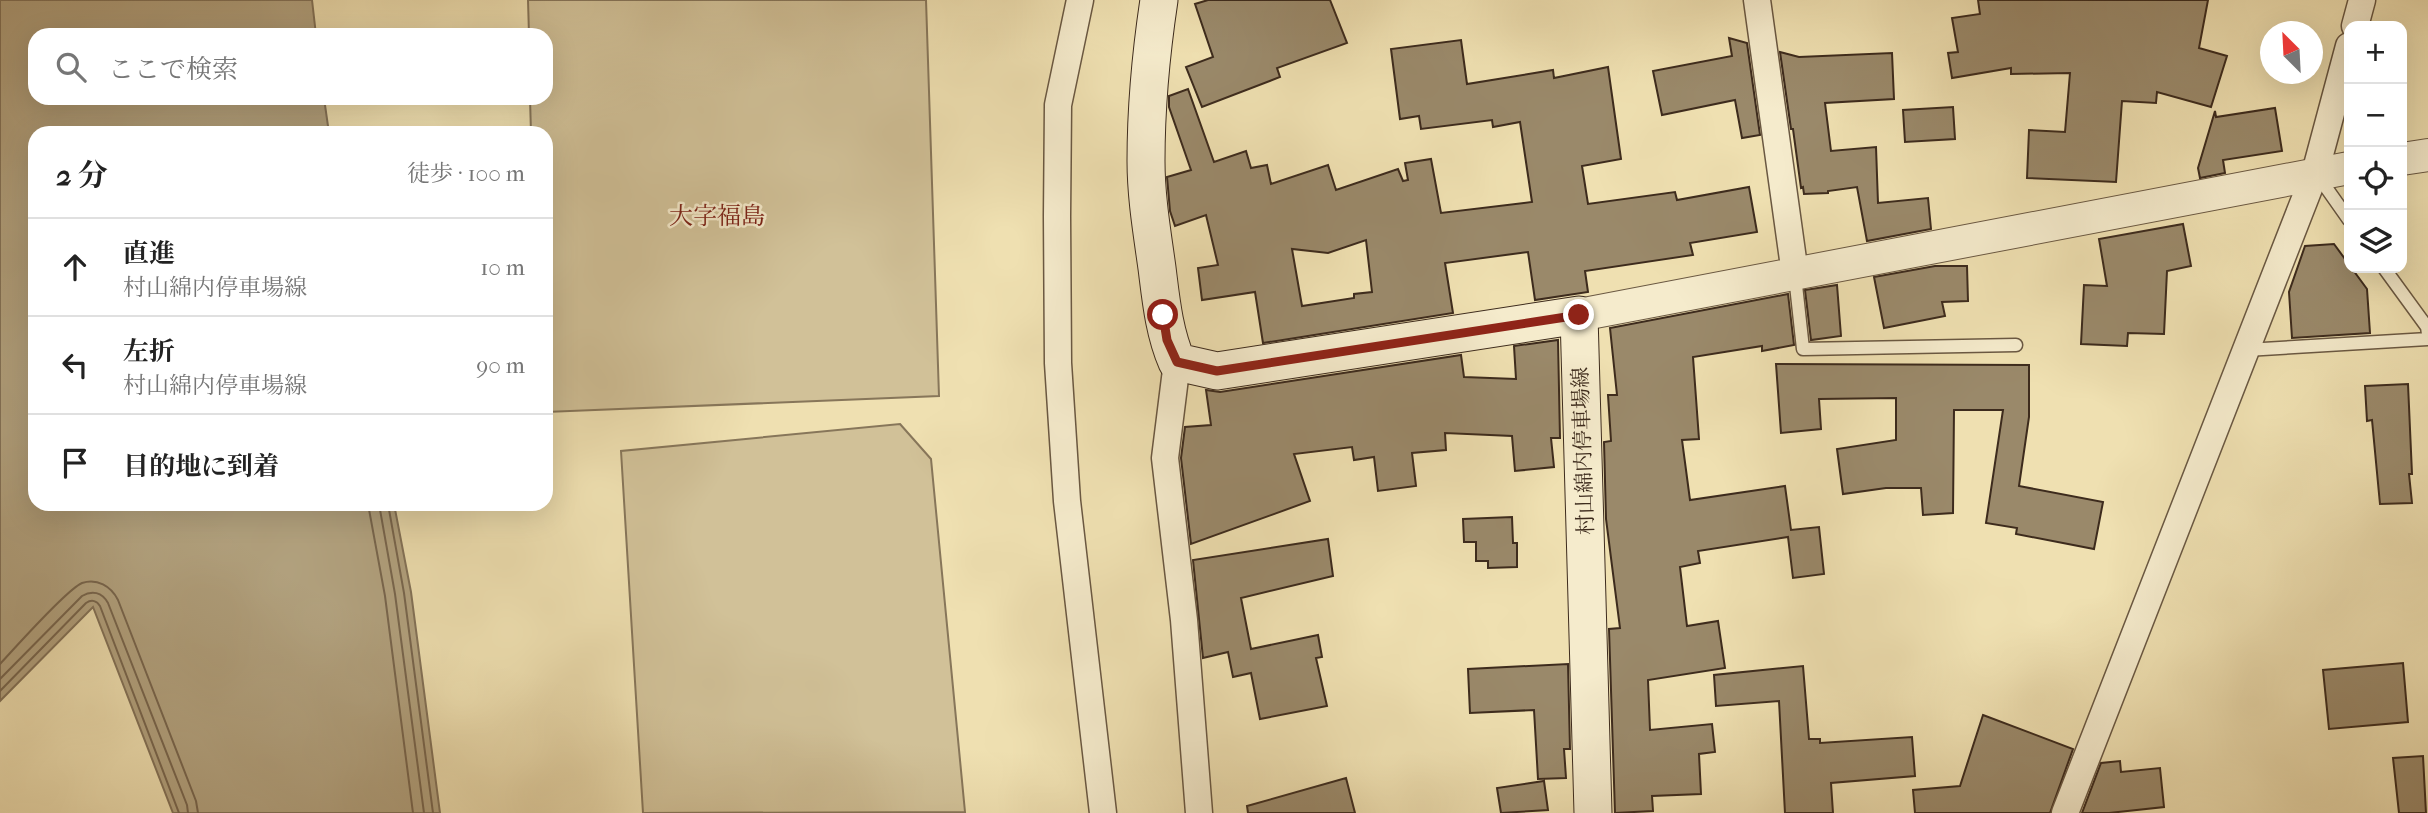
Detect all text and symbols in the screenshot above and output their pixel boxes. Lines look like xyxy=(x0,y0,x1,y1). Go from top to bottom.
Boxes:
north arrow xyxy=(2260,21,2323,84)
map controls xyxy=(2344,21,2407,273)
button: + xyxy=(2344,21,2407,84)
search box xyxy=(28,28,553,105)
icon: search xyxy=(52,48,90,86)
text: ここで検索 xyxy=(108,54,238,85)
button: − xyxy=(2344,84,2407,147)
button: locate xyxy=(2344,147,2407,210)
text: 2 分 xyxy=(56,158,108,193)
text: 徒歩 · 100 m xyxy=(407,160,525,187)
district label: 大字福島 xyxy=(669,202,765,230)
button: layers xyxy=(2344,210,2407,273)
text: 直進 xyxy=(123,238,175,269)
icon: ahead xyxy=(56,248,94,286)
text: 10 m xyxy=(480,254,525,281)
text: 村山綿内停車場線 xyxy=(123,274,307,301)
route start xyxy=(1147,299,1178,330)
route end xyxy=(1563,299,1594,330)
text: 左折 xyxy=(123,336,175,367)
icon: left xyxy=(56,346,94,384)
text: 90 m xyxy=(476,352,525,379)
street label: 村山綿内停車場線 xyxy=(1568,367,1598,535)
text: 村山綿内停車場線 xyxy=(123,372,307,399)
icon: arrive xyxy=(56,444,94,482)
text: 目的地に到着 xyxy=(123,451,279,482)

